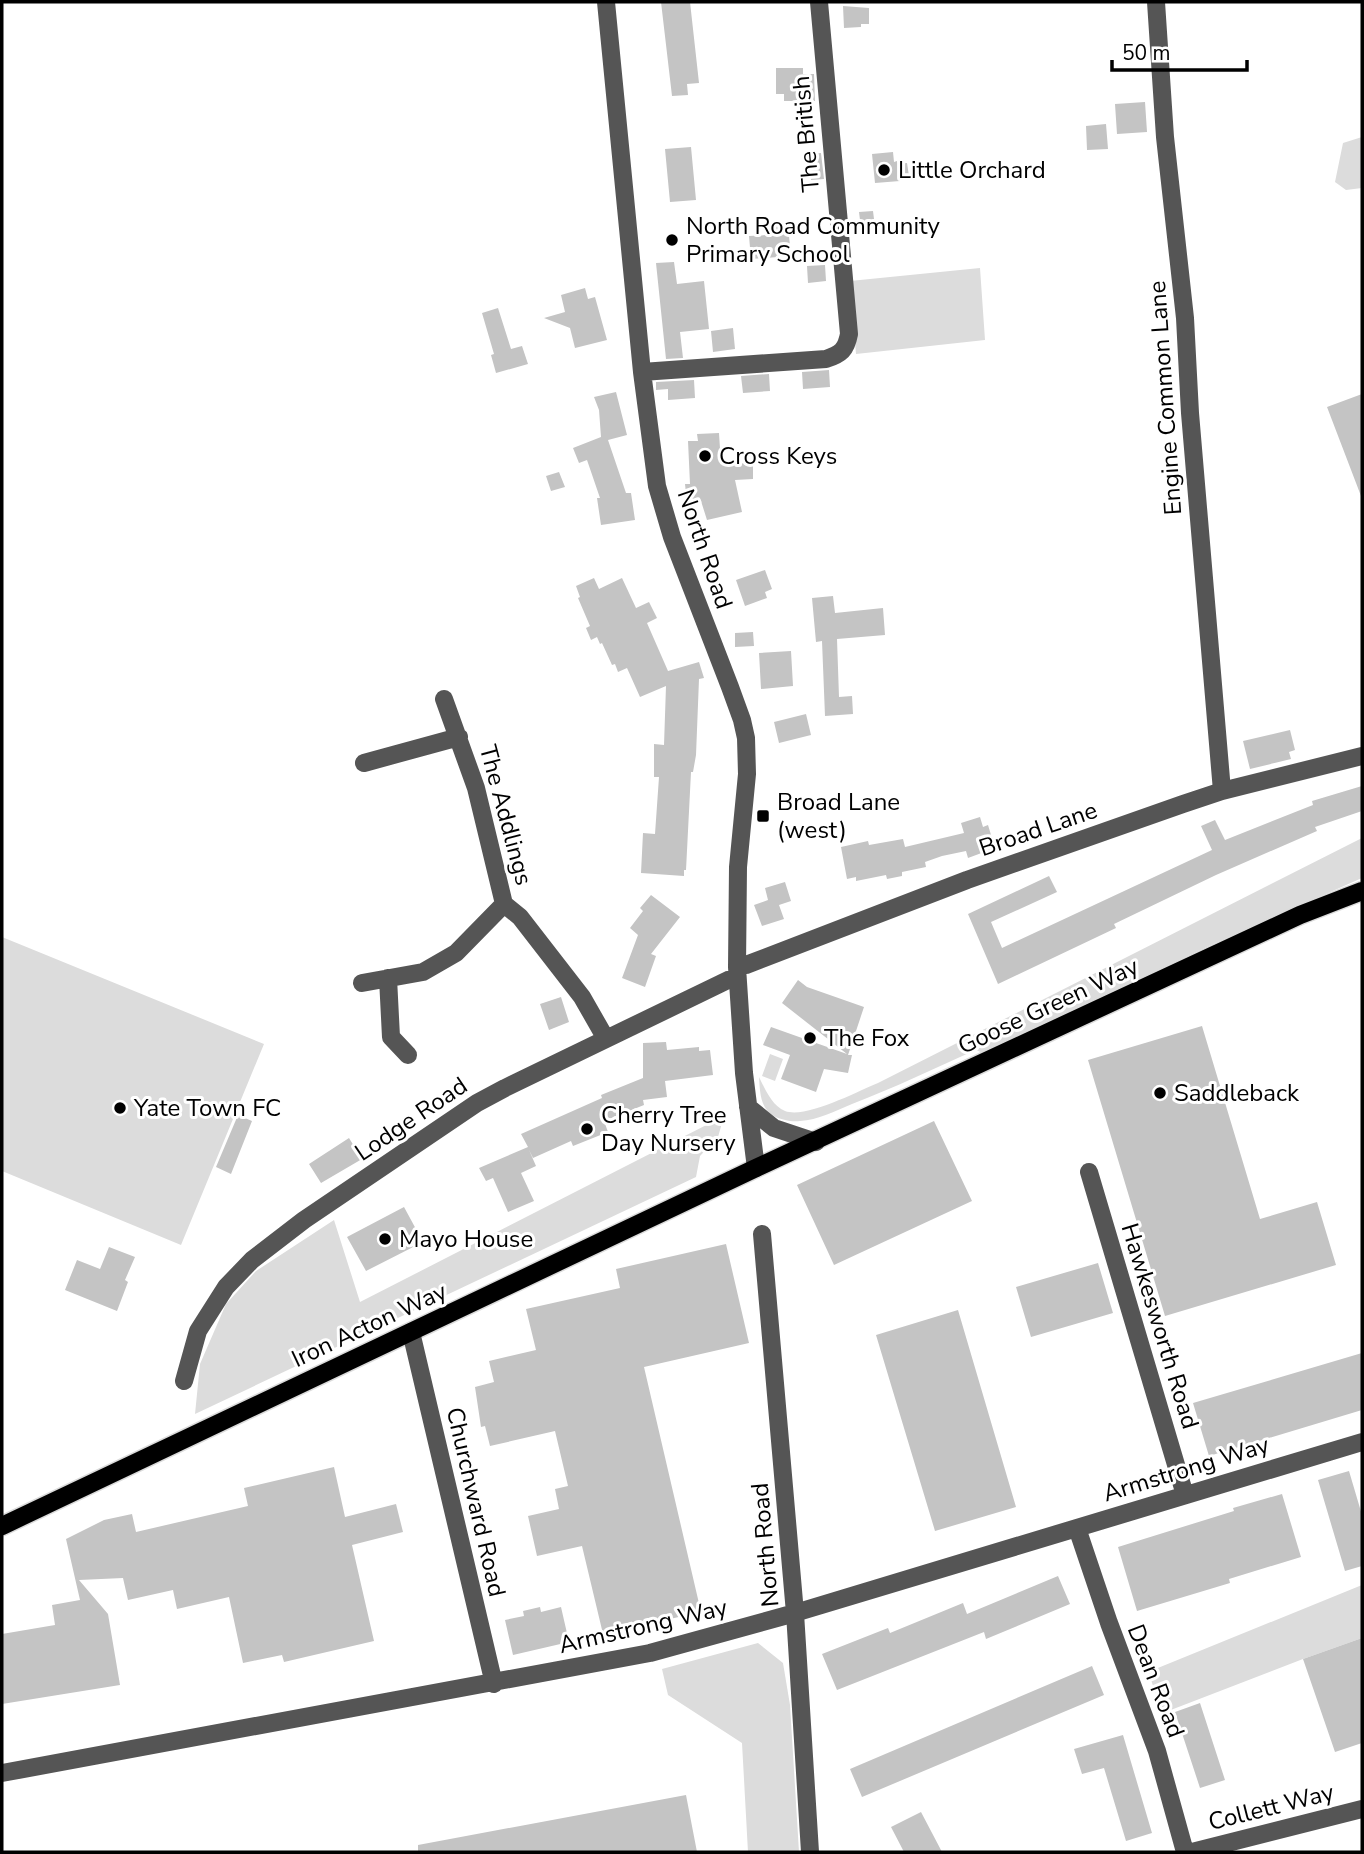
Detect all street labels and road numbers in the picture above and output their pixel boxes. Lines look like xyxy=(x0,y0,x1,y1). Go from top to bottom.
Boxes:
street label: The British xyxy=(785,75,827,193)
street label: Engine Common Lane xyxy=(1141,280,1189,516)
street label: North Road xyxy=(670,485,740,613)
street label: The Addlings xyxy=(472,741,540,889)
street label: Broad Lane xyxy=(975,794,1101,864)
street label: Goose Green Way xyxy=(953,950,1144,1062)
street label: Lodge Road xyxy=(349,1070,473,1168)
street label: Hawkesworth Road xyxy=(1113,1219,1207,1433)
street label: Iron Acton Way xyxy=(286,1275,452,1375)
street label: Churchward Road xyxy=(439,1404,513,1600)
street label: Armstrong Way xyxy=(1099,1428,1274,1509)
street label: North Road xyxy=(744,1482,786,1608)
street label: Armstrong Way xyxy=(556,1591,731,1661)
street label: Dean Road xyxy=(1120,1620,1192,1742)
street label: Collett Way xyxy=(1205,1776,1338,1838)

